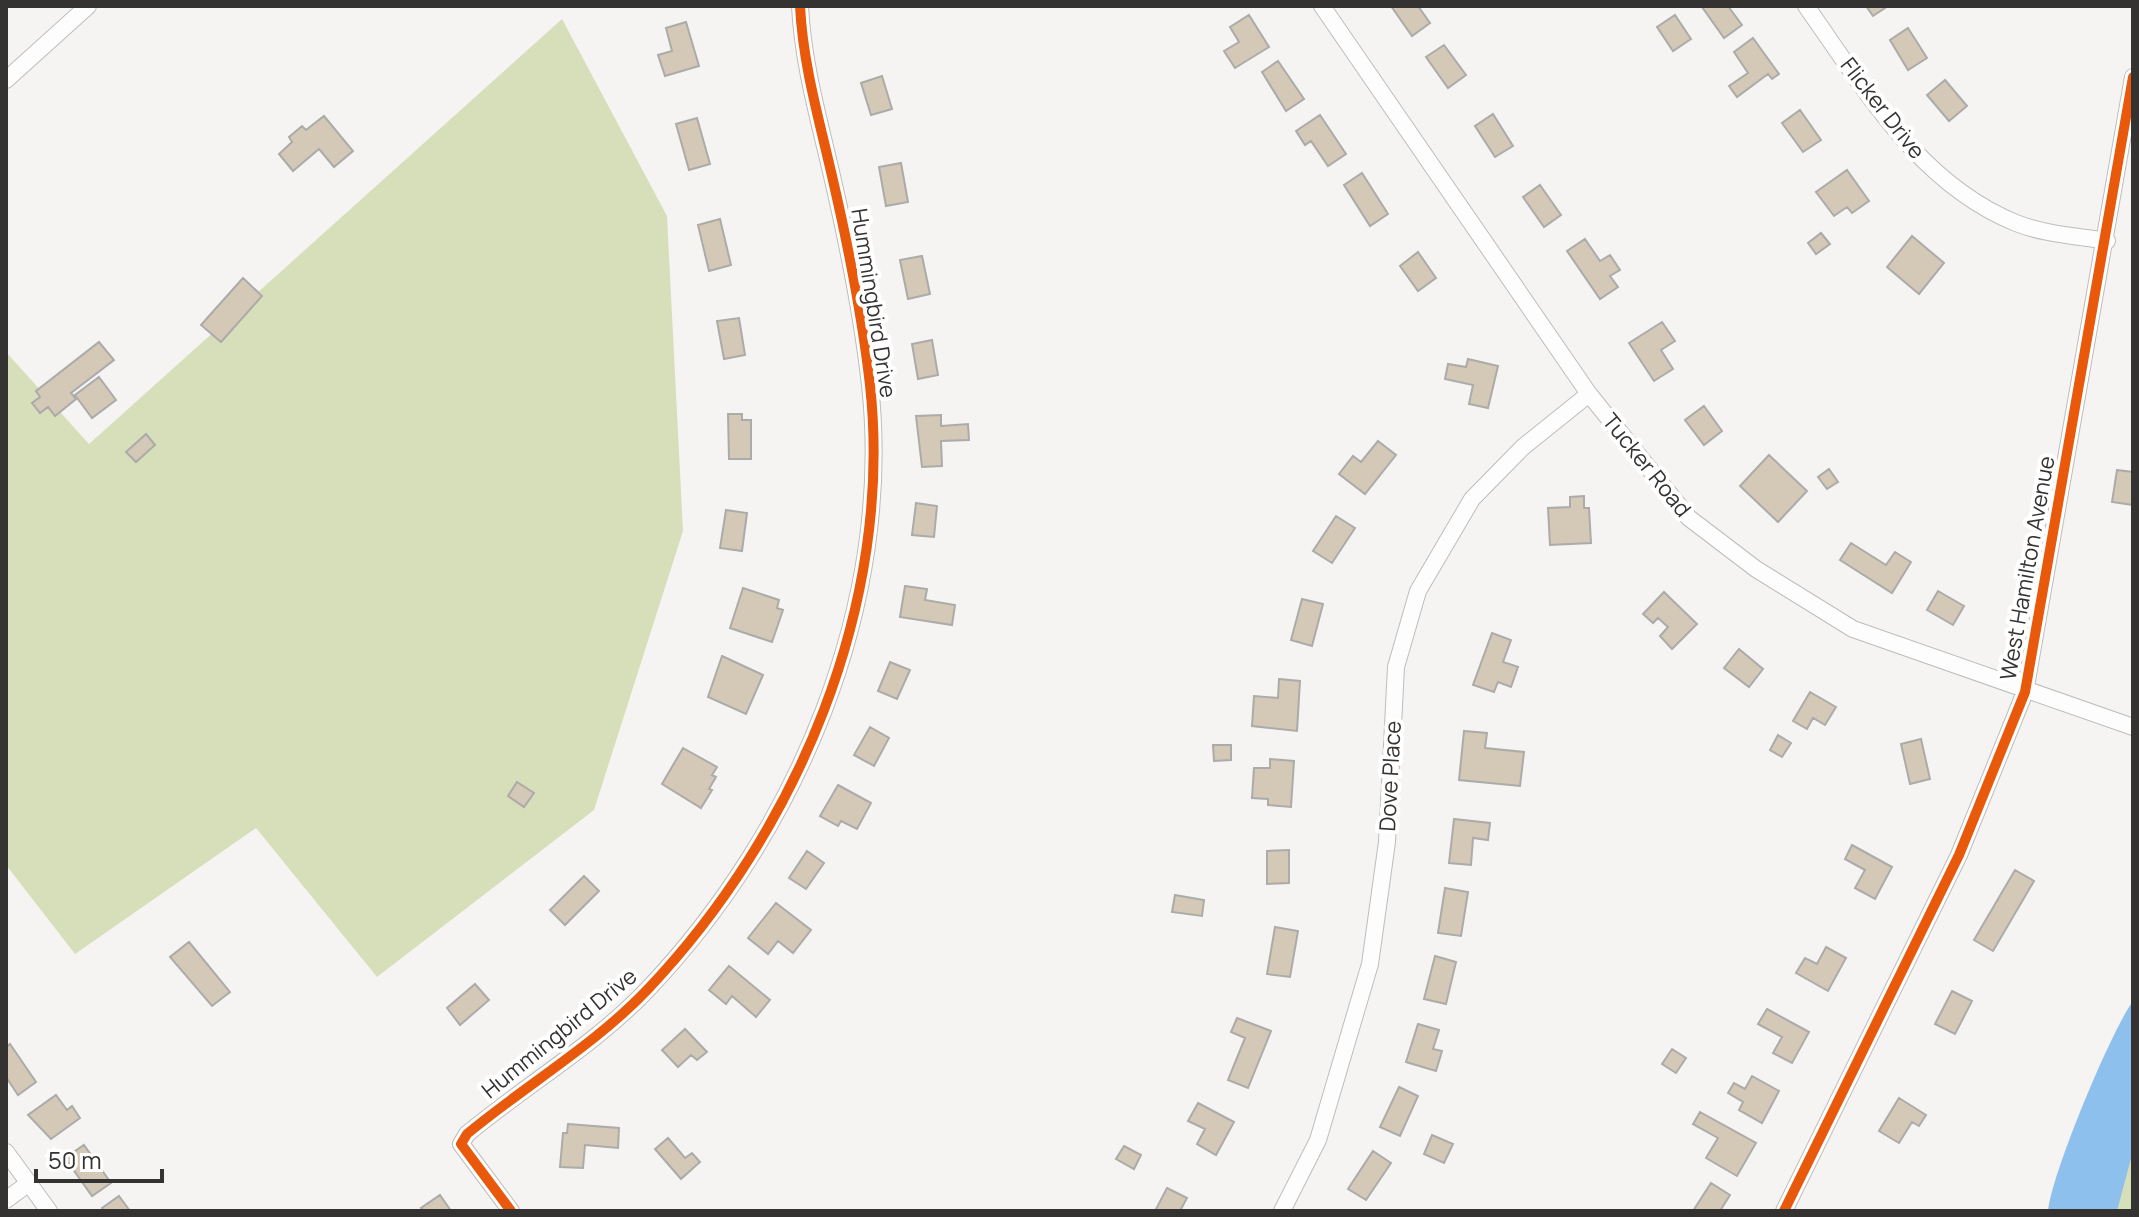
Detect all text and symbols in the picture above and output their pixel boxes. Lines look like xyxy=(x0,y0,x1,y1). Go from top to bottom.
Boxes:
street label: Flicker Drive xyxy=(1834,51,1932,165)
street label: Hummingbird Drive xyxy=(844,206,904,400)
street label: Tucker Road xyxy=(1596,407,1698,523)
street label: West Hamilton Avenue xyxy=(1992,453,2062,683)
street label: Dove Place xyxy=(1372,720,1408,832)
street label: Hummingbird Drive xyxy=(475,961,643,1105)
scale bar xyxy=(36,1133,162,1183)
text: 50 m xyxy=(48,1143,102,1176)

